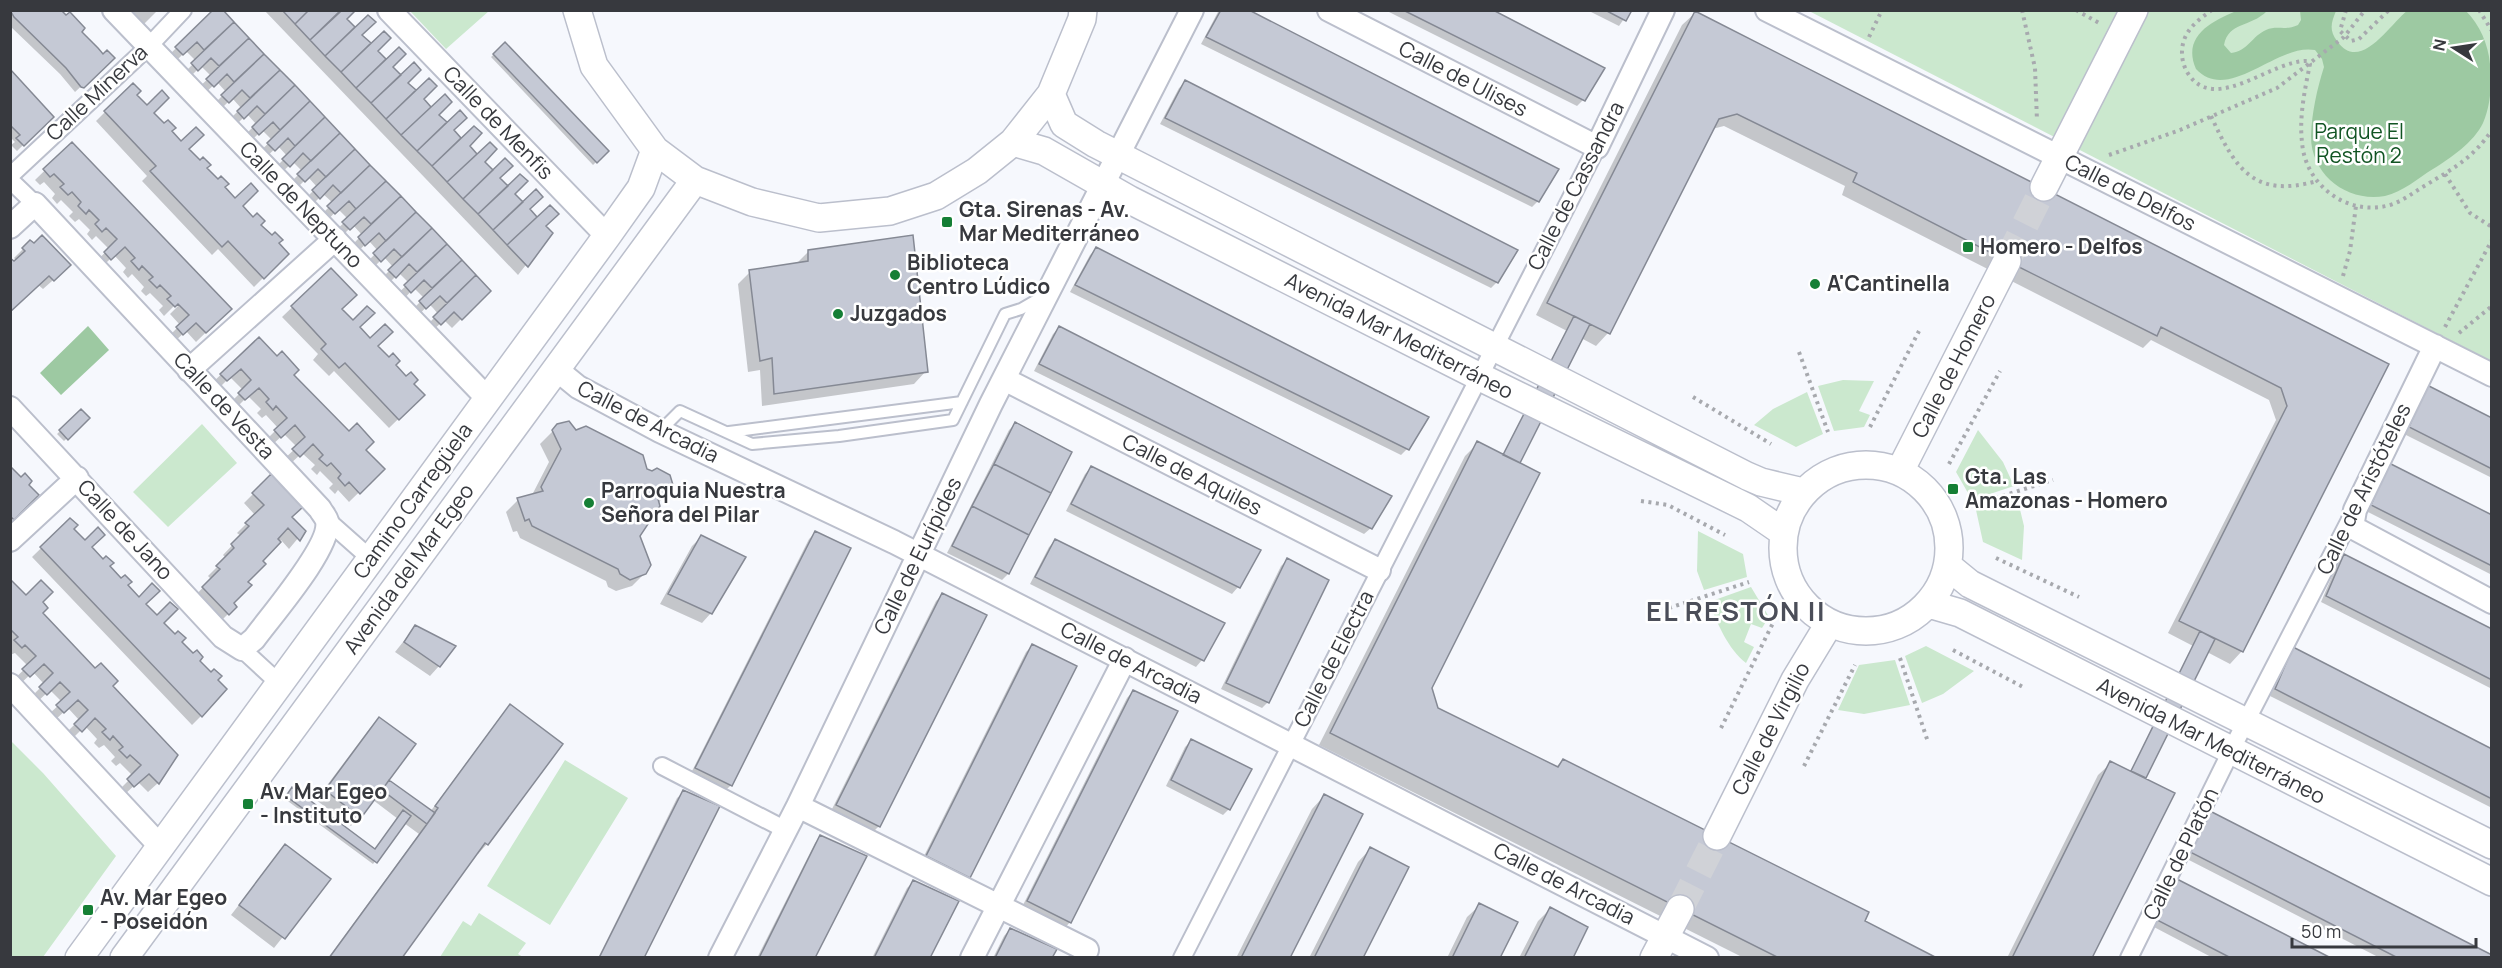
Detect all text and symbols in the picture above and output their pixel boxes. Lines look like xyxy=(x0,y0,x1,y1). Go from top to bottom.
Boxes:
north arrow xyxy=(2424,18,2484,78)
street label: Calle de Ulises xyxy=(1394,34,1533,123)
text: N xyxy=(2427,37,2451,53)
street label: Calle Minerva xyxy=(39,38,153,147)
street label: Calle de Menfis xyxy=(437,59,560,185)
street label: Calle de Cassandra xyxy=(1520,96,1630,275)
park label: Parque El Restón 2 xyxy=(2314,117,2404,169)
street label: Calle de Neptuno xyxy=(234,135,370,274)
street label: Calle de Delfos xyxy=(2060,147,2201,237)
place label: Gta. Sirenas - Av. Mar Mediterráneo xyxy=(959,195,1139,247)
marker: Gta. Sirenas - Av. Mar Mediterráneo xyxy=(940,215,954,229)
place label: Homero - Delfos xyxy=(1980,232,2143,260)
marker: Homero - Delfos xyxy=(1961,240,1975,254)
place label: Biblioteca Centro Lúdico xyxy=(907,248,1050,300)
street label: Avenida Mar Mediterráneo xyxy=(1281,265,1518,405)
marker: Biblioteca Centro Lúdico xyxy=(888,268,902,282)
place label: A'Cantinella xyxy=(1827,269,1950,297)
marker: A'Cantinella xyxy=(1808,277,1822,291)
street label: Calle de Homero xyxy=(1905,289,2002,443)
place label: Juzgados xyxy=(850,299,947,327)
marker: Juzgados xyxy=(831,307,845,321)
street label: Calle de Vesta xyxy=(168,346,282,465)
street label: Calle de Arcadia xyxy=(573,373,724,469)
street label: Calle de Aristóteles xyxy=(2309,398,2417,579)
street label: Camino Carregüela xyxy=(346,417,478,584)
street label: Calle de Aquiles xyxy=(1118,427,1267,521)
place label: Gta. Las Amazonas - Homero xyxy=(1965,462,2168,514)
street label: Calle de Eurípides xyxy=(867,472,967,639)
street label: Calle de Jano xyxy=(72,473,180,586)
place label: Parroquia Nuestra Señora del Pilar xyxy=(601,476,786,528)
street label: Avenida del Mar Egeo xyxy=(337,478,480,659)
marker: Gta. Las Amazonas - Homero xyxy=(1946,482,1960,496)
marker: Parroquia Nuestra Señora del Pilar xyxy=(582,496,596,510)
street label: Calle de Electra xyxy=(1287,585,1380,732)
district label: EL RESTÓN II xyxy=(1646,592,1826,629)
street label: Calle de Arcadia xyxy=(1056,614,1207,710)
street label: Calle de Virgilio xyxy=(1725,657,1816,800)
street label: Avenida Mar Mediterráneo xyxy=(2093,670,2330,810)
place label: Av. Mar Egeo - Instituto xyxy=(260,777,387,829)
street label: Calle de Platón xyxy=(2136,783,2224,924)
marker: Av. Mar Egeo - Instituto xyxy=(241,797,255,811)
street label: Calle de Arcadia xyxy=(1489,835,1640,931)
place label: Av. Mar Egeo - Poseidón xyxy=(100,883,227,935)
marker: Av. Mar Egeo - Poseidón xyxy=(81,903,95,917)
scale bar xyxy=(2292,911,2476,949)
text: 50 m xyxy=(2301,919,2341,943)

